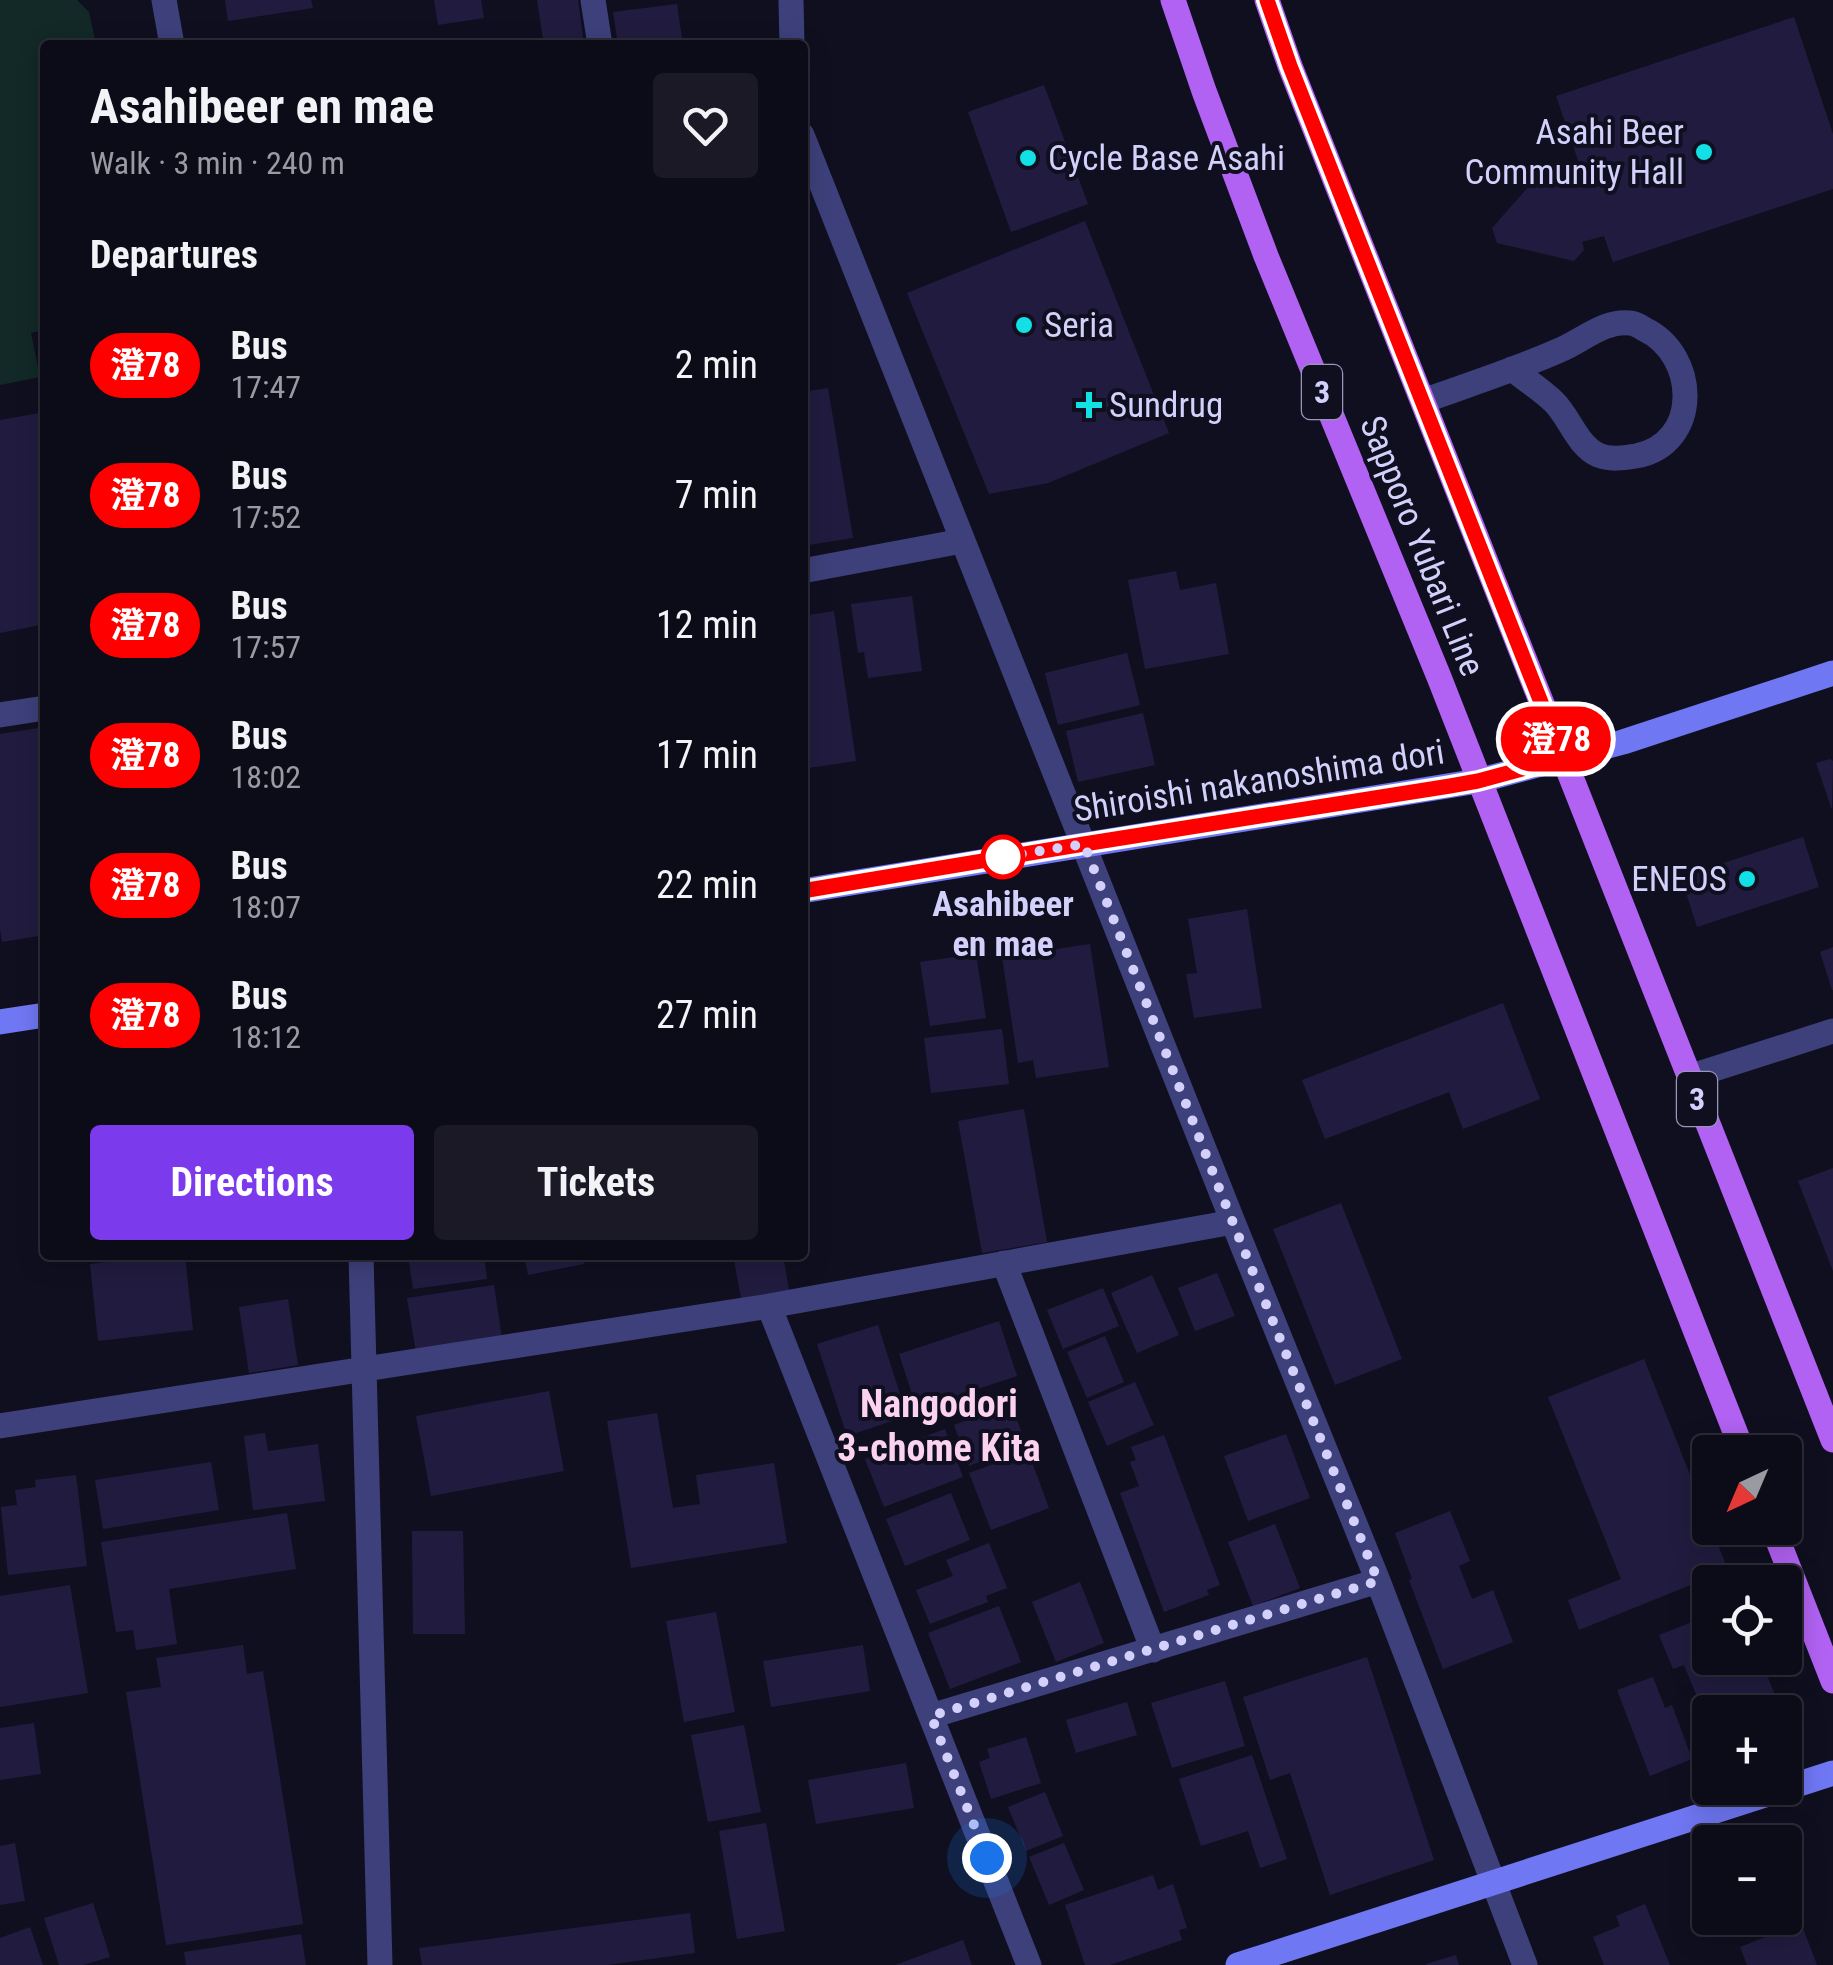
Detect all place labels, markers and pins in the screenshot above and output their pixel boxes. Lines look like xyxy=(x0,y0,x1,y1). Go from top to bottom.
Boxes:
place label: Asahi Beer Community Hall xyxy=(1464,112,1684,193)
place label: Cycle Base Asahi xyxy=(1048,138,1285,179)
marker: Asahi Beer Community Hall xyxy=(1693,141,1715,163)
marker: Cycle Base Asahi xyxy=(1017,147,1039,169)
place label: Seria xyxy=(1044,305,1114,346)
marker: Seria xyxy=(1013,314,1035,336)
place label: Sundrug xyxy=(1109,385,1223,426)
marker: Sundrug xyxy=(1078,394,1100,416)
marker: Asahibeer en mae xyxy=(982,836,1024,878)
place label: ENEOS xyxy=(1631,859,1727,900)
marker: ENEOS xyxy=(1736,868,1758,890)
place label: Asahibeer en mae xyxy=(932,884,1074,965)

